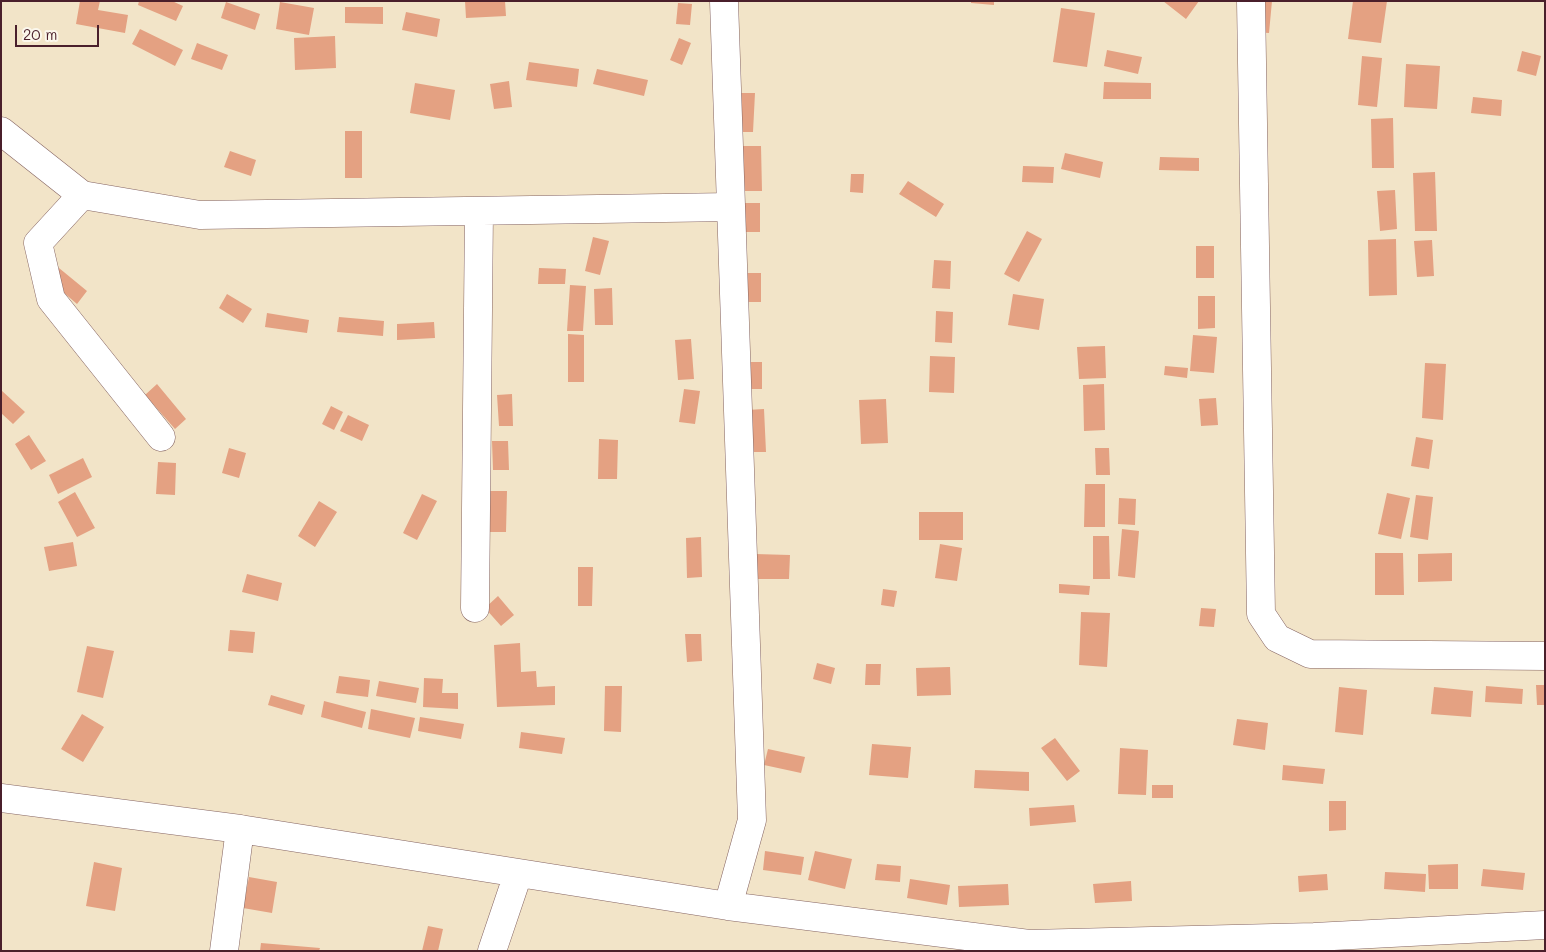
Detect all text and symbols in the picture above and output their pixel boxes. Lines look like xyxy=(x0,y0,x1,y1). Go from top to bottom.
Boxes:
scale bar xyxy=(18,15,101,47)
text: 20 m xyxy=(23,24,57,44)

